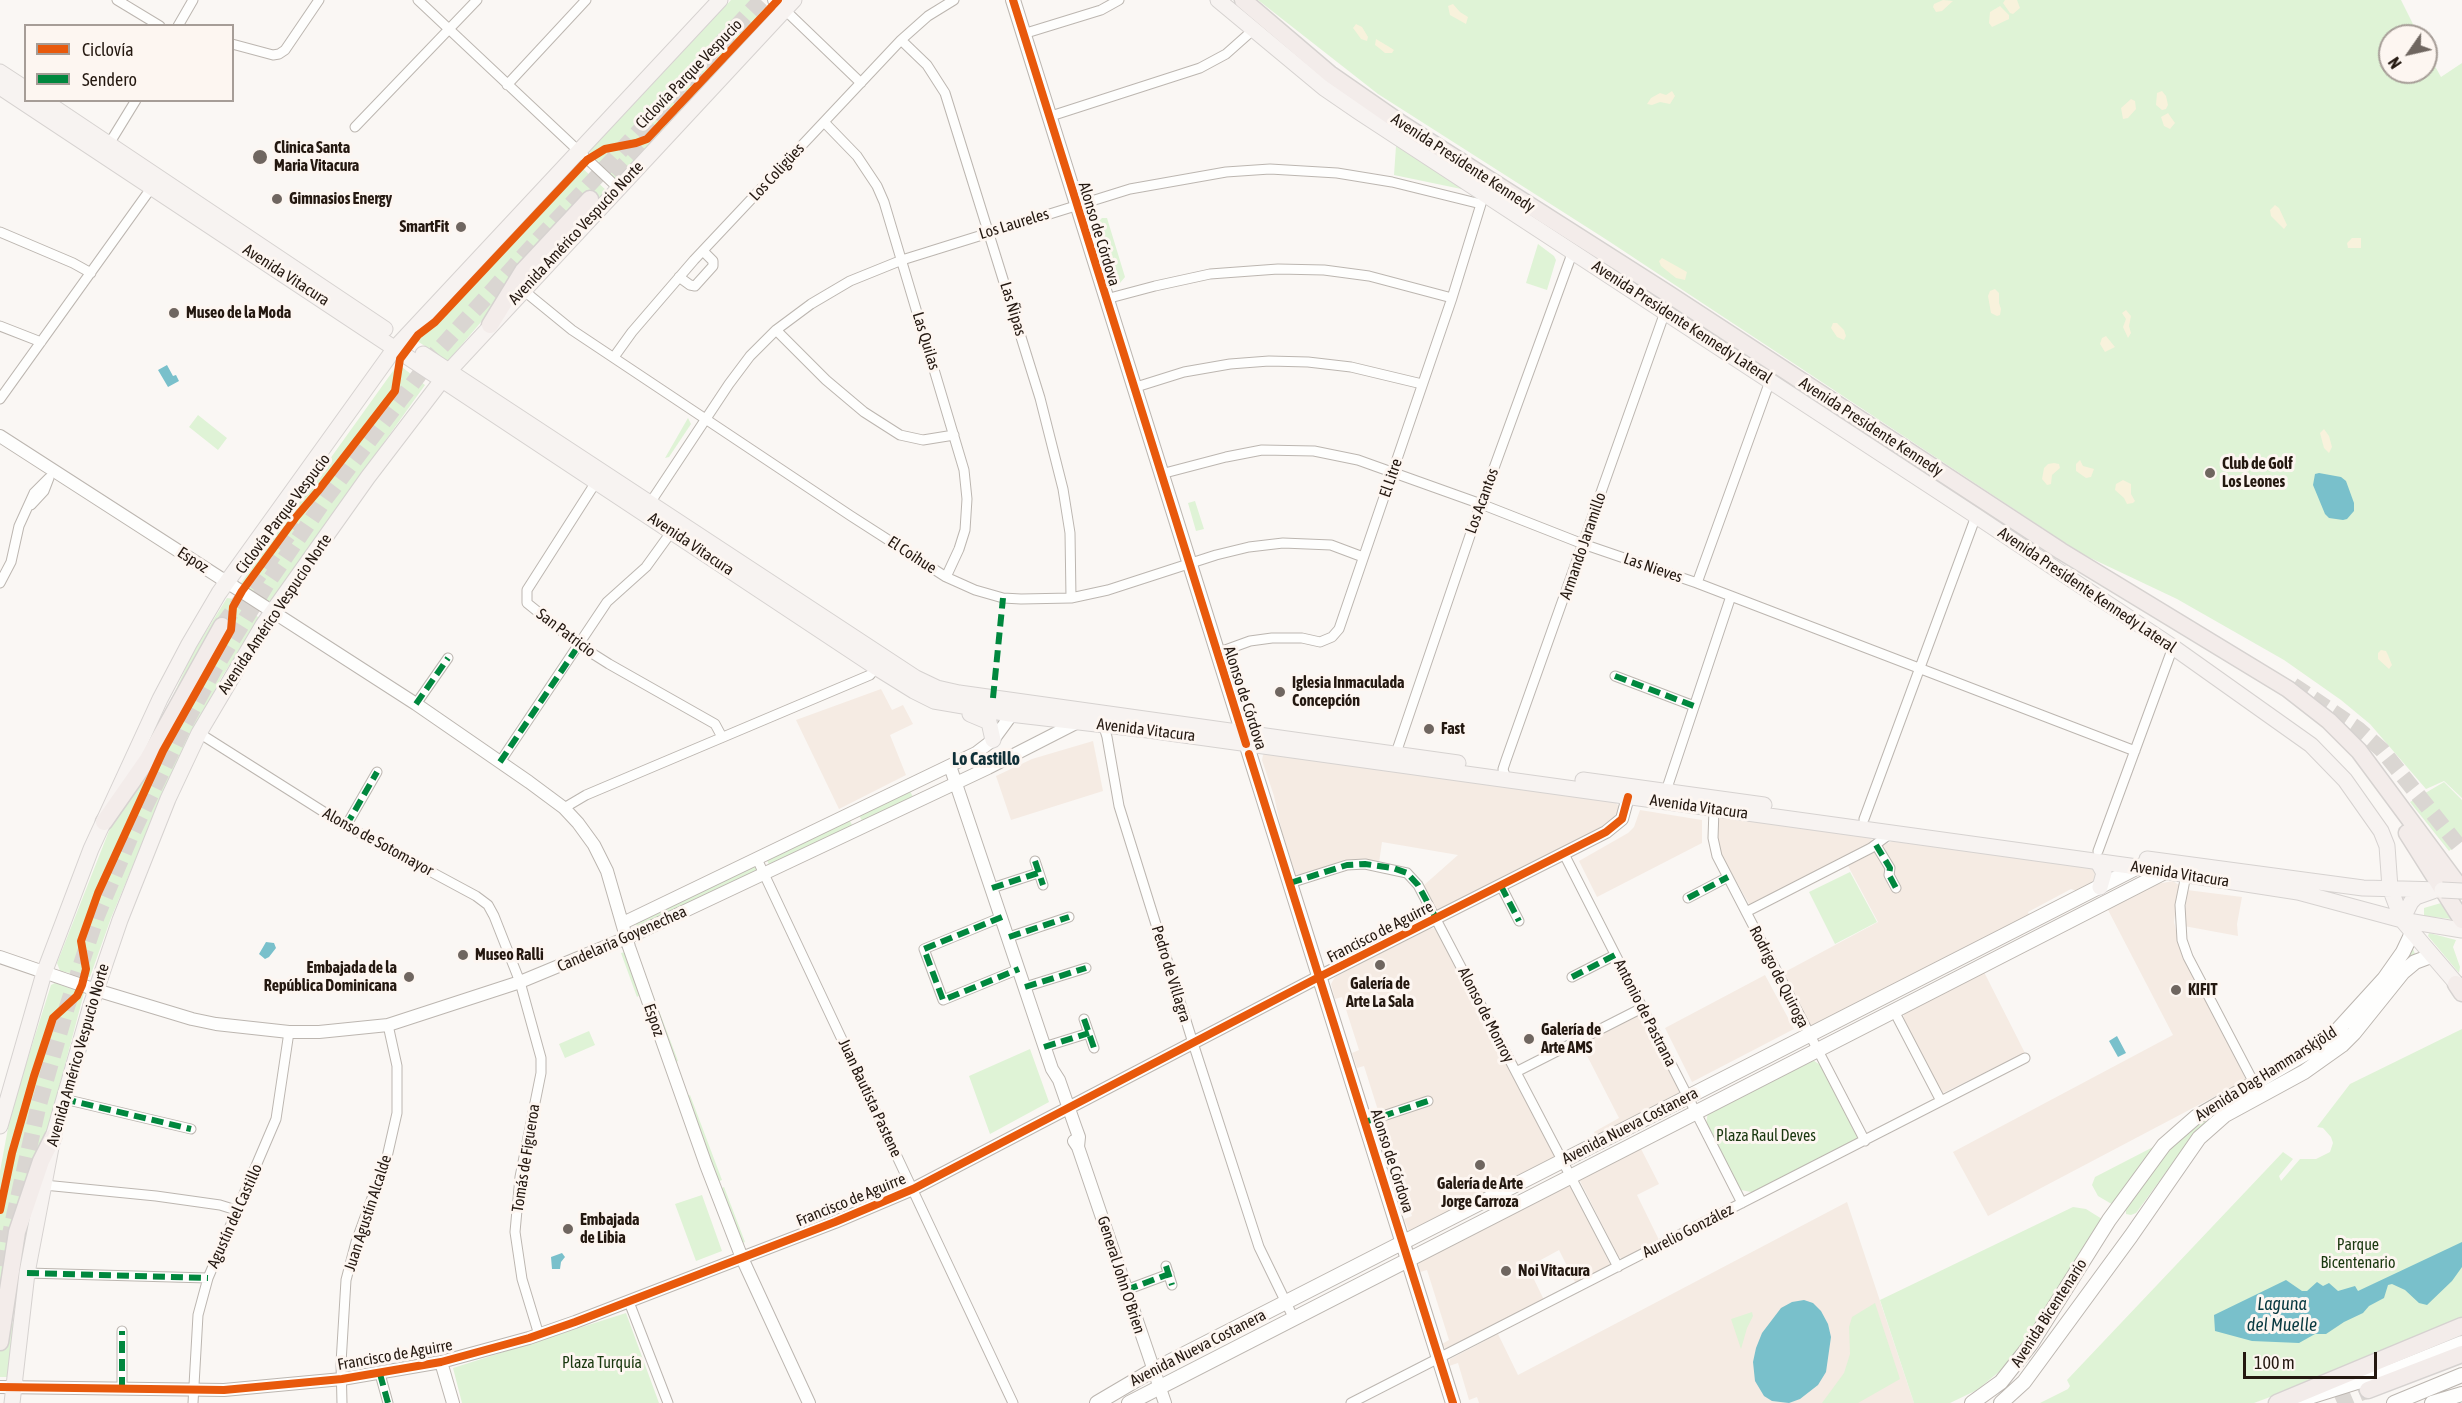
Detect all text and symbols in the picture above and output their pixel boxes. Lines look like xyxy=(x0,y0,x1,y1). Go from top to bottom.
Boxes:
street label: Ciclovía Parque Vespucio xyxy=(632,15,746,133)
legend xyxy=(24,24,234,102)
north arrow xyxy=(2378,24,2438,84)
text: Ciclovía xyxy=(82,39,134,60)
text: N xyxy=(2385,54,2405,72)
text: Sendero xyxy=(82,69,137,90)
street label: Avenida Presidente Kennedy xyxy=(1388,109,1538,217)
place label: Clinica Santa Maria Vitacura xyxy=(274,138,359,176)
street label: Los Coligües xyxy=(746,139,808,205)
marker: Clinica Santa Maria Vitacura xyxy=(251,148,269,166)
street label: Avenida Américo Vespucio Norte xyxy=(505,157,647,309)
street label: Alonso de Córdova xyxy=(1074,180,1124,288)
place label: Gimnasios Energy xyxy=(289,189,392,209)
marker: Gimnasios Energy xyxy=(270,192,284,206)
street label: Los Laureles xyxy=(977,204,1051,244)
place label: SmartFit xyxy=(399,217,449,237)
marker: SmartFit xyxy=(454,220,468,234)
street label: Avenida Vitacura xyxy=(239,240,333,310)
street label: Avenida Presidente Kennedy Lateral xyxy=(1588,256,1776,388)
street label: Las Ñipas xyxy=(996,280,1030,338)
place label: Museo de la Moda xyxy=(186,303,291,323)
marker: Museo de la Moda xyxy=(167,306,181,320)
street label: Las Quilas xyxy=(908,310,944,372)
street label: Avenida Presidente Kennedy xyxy=(1796,373,1946,481)
street label: Ciclovía Parque Vespucio xyxy=(232,450,334,578)
place label: Club de Golf Los Leones xyxy=(2222,454,2293,492)
street label: El Litre xyxy=(1375,456,1407,500)
street label: Los Acantos xyxy=(1461,466,1503,536)
marker: Club de Golf Los Leones xyxy=(2203,466,2217,480)
street label: Armando Jaramillo xyxy=(1556,490,1610,602)
street label: Avenida Vitacura xyxy=(644,508,738,580)
street label: Avenida Presidente Kennedy Lateral xyxy=(1994,523,2180,657)
street label: Avenida Américo Vespucio Norte xyxy=(214,530,336,698)
street label: El Coihue xyxy=(884,532,940,578)
street label: Espoz xyxy=(174,543,212,577)
street label: Las Nieves xyxy=(1621,549,1685,587)
street label: San Patricio xyxy=(533,605,599,661)
street label: Alonso de Córdova xyxy=(1219,644,1271,752)
place label: Iglesia Inmaculada Concepción xyxy=(1292,673,1404,711)
marker: Iglesia Inmaculada Concepción xyxy=(1273,685,1287,699)
street label: Avenida Vitacura xyxy=(1096,714,1196,746)
place label: Fast xyxy=(1441,719,1465,739)
marker: Fast xyxy=(1422,722,1436,736)
district label: Lo Castillo xyxy=(952,748,1020,770)
street label: Avenida Vitacura xyxy=(1649,791,1749,823)
street label: Alonso de Sotomayor xyxy=(319,804,437,880)
street label: Avenida Vitacura xyxy=(2129,857,2231,891)
street label: Francisco de Aguirre xyxy=(1324,897,1436,967)
street label: Candelaria Goyenechea xyxy=(554,902,690,976)
street label: Pedro de Villagra xyxy=(1147,923,1195,1025)
street label: Rodrigo de Quiroga xyxy=(1745,923,1813,1031)
place label: Museo Ralli xyxy=(475,945,544,965)
marker: Museo Ralli xyxy=(456,948,470,962)
street label: Antonio de Pastrana xyxy=(1610,956,1680,1070)
place label: Embajada de la República Dominicana xyxy=(264,958,397,996)
marker: Galería de Arte La Sala xyxy=(1373,958,1387,972)
street label: Avenida Américo Vespucio Norte xyxy=(43,962,113,1148)
street label: Alonso de Monroy xyxy=(1454,964,1518,1066)
marker: Embajada de la República Dominicana xyxy=(402,970,416,984)
place label: Galería de Arte La Sala xyxy=(1346,974,1414,1012)
place label: KIFIT xyxy=(2188,980,2217,1000)
marker: KIFIT xyxy=(2169,983,2183,997)
street label: Espoz xyxy=(640,1001,668,1039)
place label: Galería de Arte AMS xyxy=(1541,1020,1601,1058)
street label: Avenida Dag Hammarskjöld xyxy=(2192,1023,2340,1125)
marker: Galería de Arte AMS xyxy=(1522,1032,1536,1046)
street label: Juan Bautista Pastene xyxy=(834,1036,906,1160)
street label: Avenida Nueva Costanera xyxy=(1559,1083,1701,1169)
street label: Tomás de Figueroa xyxy=(508,1103,544,1213)
street label: Alonso de Córdova xyxy=(1366,1107,1418,1215)
park label: Plaza Raul Deves xyxy=(1716,1126,1816,1146)
street label: Juan Agustín Alcalde xyxy=(340,1153,396,1273)
marker: Galería de Arte Jorge Carroza xyxy=(1473,1158,1487,1172)
street label: Agustín del Castillo xyxy=(203,1161,267,1271)
street label: Francisco de Aguirre xyxy=(793,1169,909,1231)
place label: Galería de Arte Jorge Carroza xyxy=(1437,1174,1523,1212)
street label: Aurelio González xyxy=(1639,1200,1737,1262)
place label: Embajada de Libia xyxy=(580,1210,640,1248)
street label: General John O'Brien xyxy=(1093,1214,1149,1336)
marker: Embajada de Libia xyxy=(561,1222,575,1236)
park label: Parque Bicentenario xyxy=(2320,1235,2396,1273)
street label: Avenida Bicentenario xyxy=(2007,1255,2091,1371)
place label: Noi Vitacura xyxy=(1518,1261,1590,1281)
marker: Noi Vitacura xyxy=(1499,1264,1513,1278)
water label: Laguna del Muelle xyxy=(2247,1293,2317,1336)
street label: Avenida Nueva Costanera xyxy=(1127,1305,1269,1391)
street label: Francisco de Aguirre xyxy=(336,1335,454,1375)
scale bar xyxy=(2246,1340,2380,1378)
text: 100 m xyxy=(2254,1352,2295,1373)
park label: Plaza Turquía xyxy=(562,1353,642,1373)

